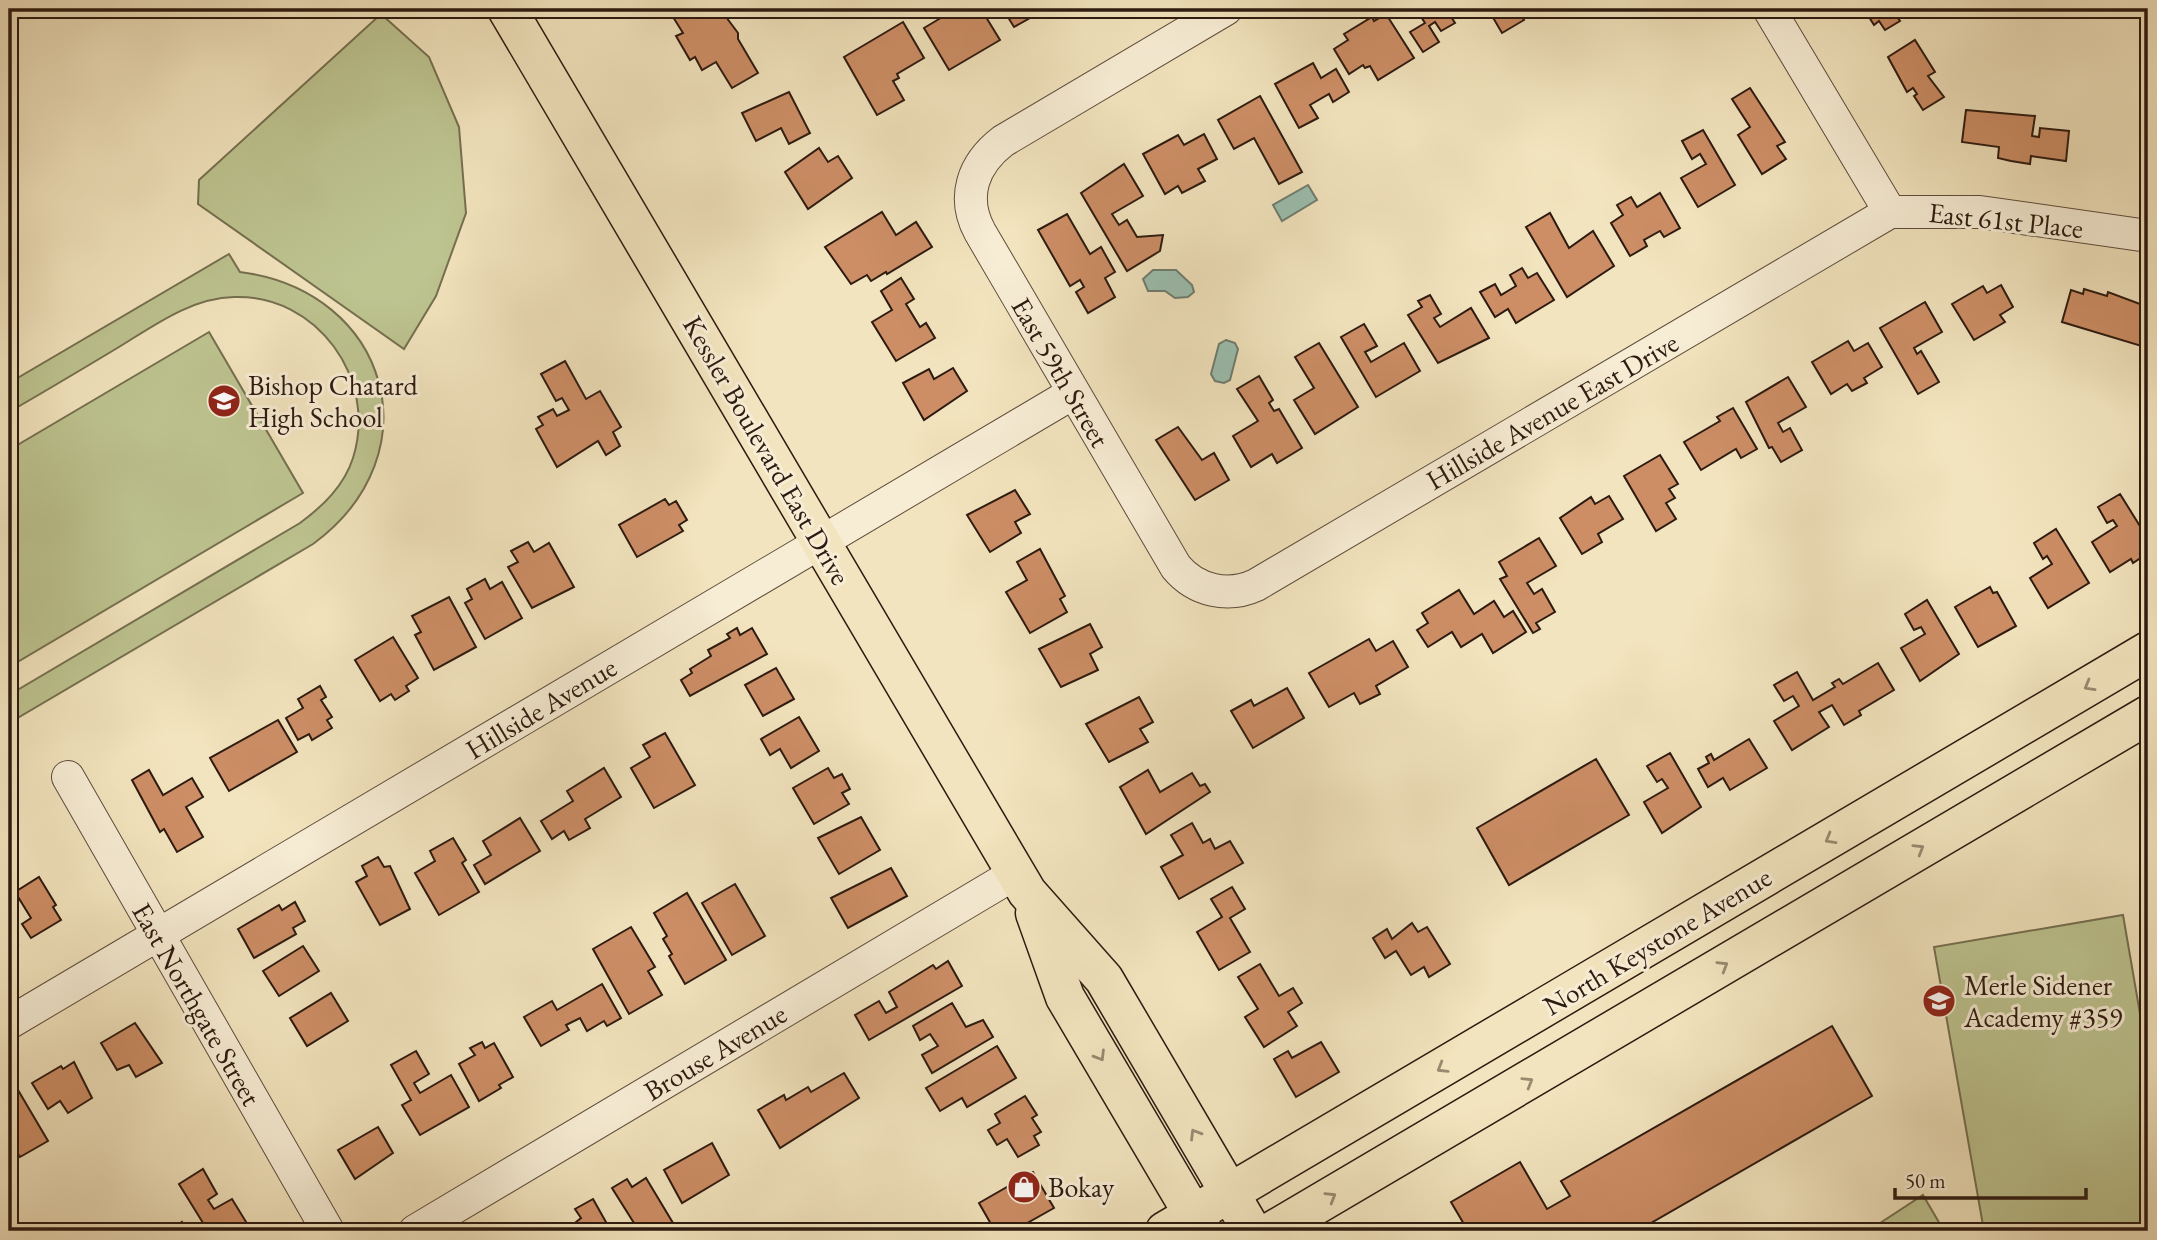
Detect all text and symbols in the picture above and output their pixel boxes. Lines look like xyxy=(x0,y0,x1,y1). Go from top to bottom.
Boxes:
street label: East 61st Place xyxy=(1927,194,2085,246)
street label: East 59th Street xyxy=(1004,291,1118,453)
street label: Kessler Boulevard East Drive xyxy=(675,309,859,591)
street label: Hillside Avenue East Drive xyxy=(1420,324,1684,498)
place label: Bishop Chatard High School xyxy=(248,367,419,435)
school or university icon: Bishop Chatard High School xyxy=(205,382,243,420)
street label: Hillside Avenue xyxy=(459,649,623,767)
one-way arrow xyxy=(2084,678,2097,691)
one-way arrow xyxy=(1825,831,1838,844)
one-way arrow xyxy=(1911,845,1924,858)
street label: North Keystone Avenue xyxy=(1536,859,1778,1023)
street label: East Northgate Street xyxy=(124,896,270,1112)
one-way arrow xyxy=(1716,961,1729,974)
place label: Merle Sidener Academy #359 xyxy=(1963,967,2123,1035)
school or university icon: Merle Sidener Academy #359 xyxy=(1920,982,1958,1020)
street label: Brouse Avenue xyxy=(637,995,793,1109)
one-way arrow xyxy=(1092,1048,1105,1061)
one-way arrow xyxy=(1437,1060,1450,1073)
one-way arrow xyxy=(1520,1077,1533,1090)
one-way arrow xyxy=(1191,1129,1204,1142)
scale bar xyxy=(1895,1156,2085,1200)
text: 50 m xyxy=(1905,1167,1946,1194)
shop icon: Bokay xyxy=(1005,1168,1043,1206)
place label: Bokay xyxy=(1048,1169,1115,1205)
one-way arrow xyxy=(1324,1192,1337,1205)

